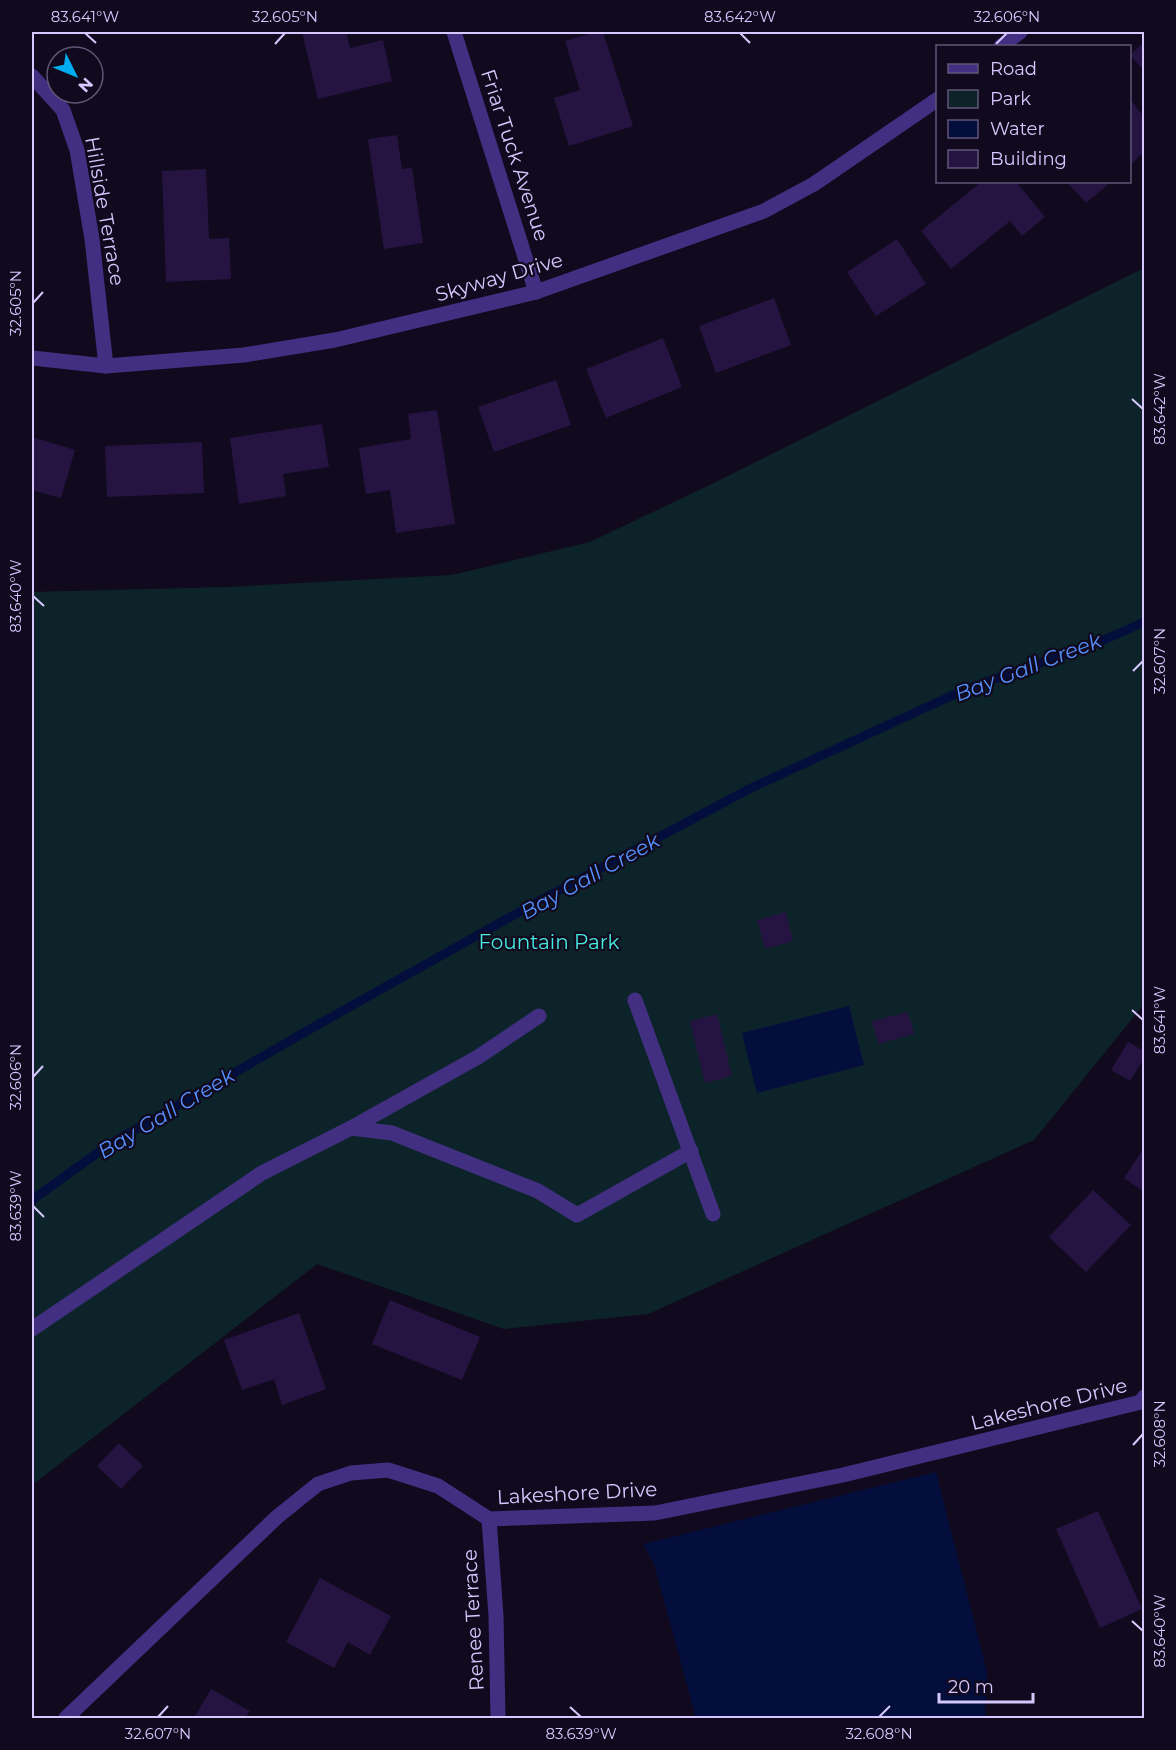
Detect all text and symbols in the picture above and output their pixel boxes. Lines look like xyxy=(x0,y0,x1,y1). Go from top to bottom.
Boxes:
text: 83.641°W xyxy=(51,7,120,26)
text: 32.605°N xyxy=(252,7,318,26)
text: 83.642°W xyxy=(704,7,776,26)
text: 32.606°N xyxy=(974,7,1040,26)
north arrow xyxy=(45,45,105,105)
legend xyxy=(936,45,1131,183)
text: Road xyxy=(990,58,1037,80)
street label: Friar Tuck Avenue xyxy=(476,66,554,244)
text: N xyxy=(74,74,97,96)
text: Park xyxy=(990,88,1031,110)
text: Water xyxy=(990,118,1045,140)
street label: Hillside Terrace xyxy=(80,135,130,287)
text: Building xyxy=(990,148,1067,170)
street label: Skyway Drive xyxy=(432,247,566,307)
text: 32.605°N xyxy=(6,270,25,336)
text: 83.642°W xyxy=(1150,373,1169,445)
text: 83.640°W xyxy=(6,559,25,633)
water label: Bay Gall Creek xyxy=(951,627,1106,706)
text: 32.607°N xyxy=(1150,628,1169,694)
water label: Bay Gall Creek xyxy=(516,827,665,925)
park label: Fountain Park xyxy=(478,930,620,954)
text: 83.641°W xyxy=(1150,985,1169,1054)
text: 32.606°N xyxy=(6,1044,25,1110)
water label: Bay Gall Creek xyxy=(93,1062,240,1164)
text: 83.639°W xyxy=(6,1170,25,1242)
street label: Lakeshore Drive xyxy=(968,1373,1130,1435)
text: 32.608°N xyxy=(1150,1400,1169,1468)
street label: Lakeshore Drive xyxy=(496,1477,658,1509)
street label: Renee Terrace xyxy=(457,1548,489,1692)
text: 83.640°W xyxy=(1150,1594,1169,1668)
scale bar xyxy=(939,1666,1034,1704)
text: 20 m xyxy=(948,1676,994,1698)
text: 32.607°N xyxy=(125,1724,191,1743)
text: 83.639°W xyxy=(545,1724,617,1743)
text: 32.608°N xyxy=(845,1724,913,1743)

